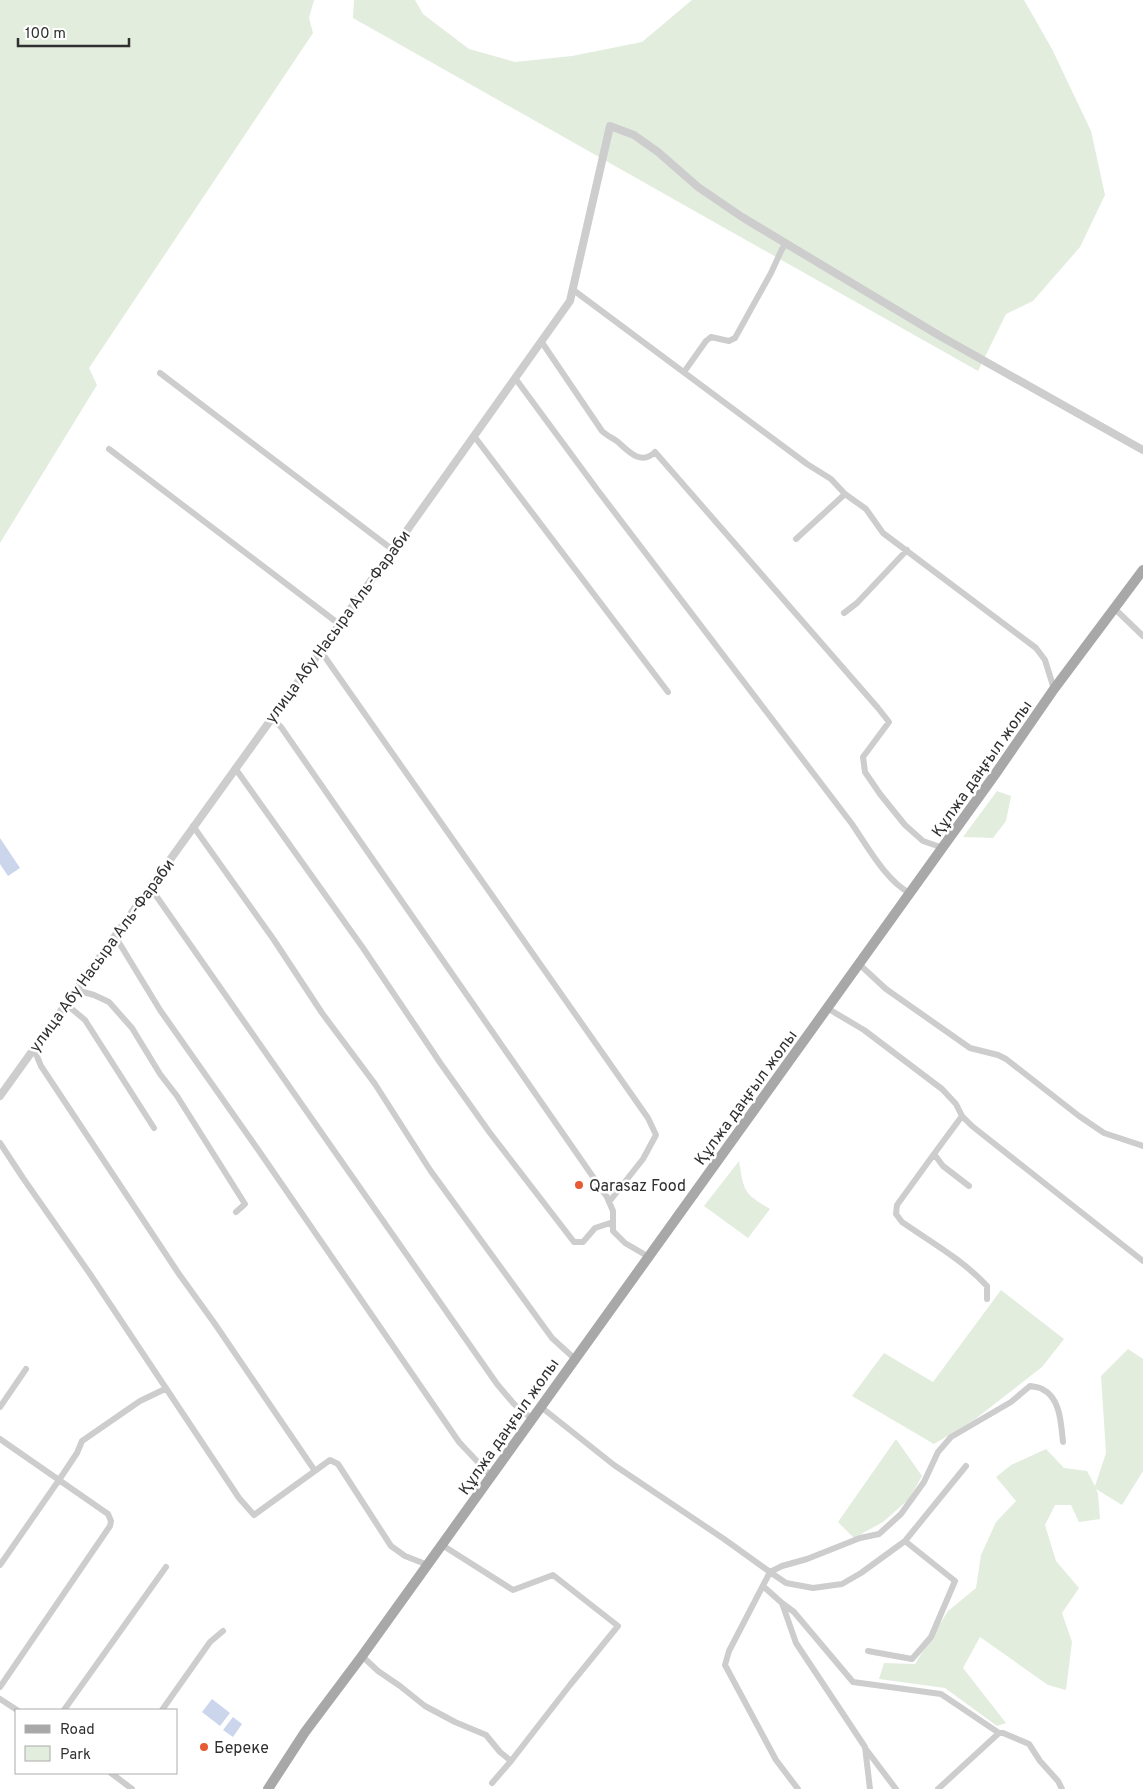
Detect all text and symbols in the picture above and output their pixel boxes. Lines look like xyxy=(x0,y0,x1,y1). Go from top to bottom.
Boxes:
scale bar xyxy=(18,15,129,47)
text: 100 m xyxy=(25,25,66,44)
street label: улица Абу Насыра Аль-Фараби xyxy=(262,527,416,728)
street label: Құлжа даңғыл жолы xyxy=(928,697,1037,841)
street label: улица Абу Насыра Аль-Фараби xyxy=(26,856,180,1057)
street label: Құлжа даңғыл жолы xyxy=(691,1027,802,1170)
place label: Qarasaz Food xyxy=(589,1177,686,1197)
marker: Qarasaz Food xyxy=(573,1179,585,1191)
street label: Құлжа даңғыл жолы xyxy=(455,1355,564,1499)
legend xyxy=(15,1709,178,1774)
text: Road xyxy=(60,1721,95,1740)
place label: Береке xyxy=(214,1739,269,1759)
marker: Береке xyxy=(198,1741,210,1753)
text: Park xyxy=(60,1746,91,1765)

